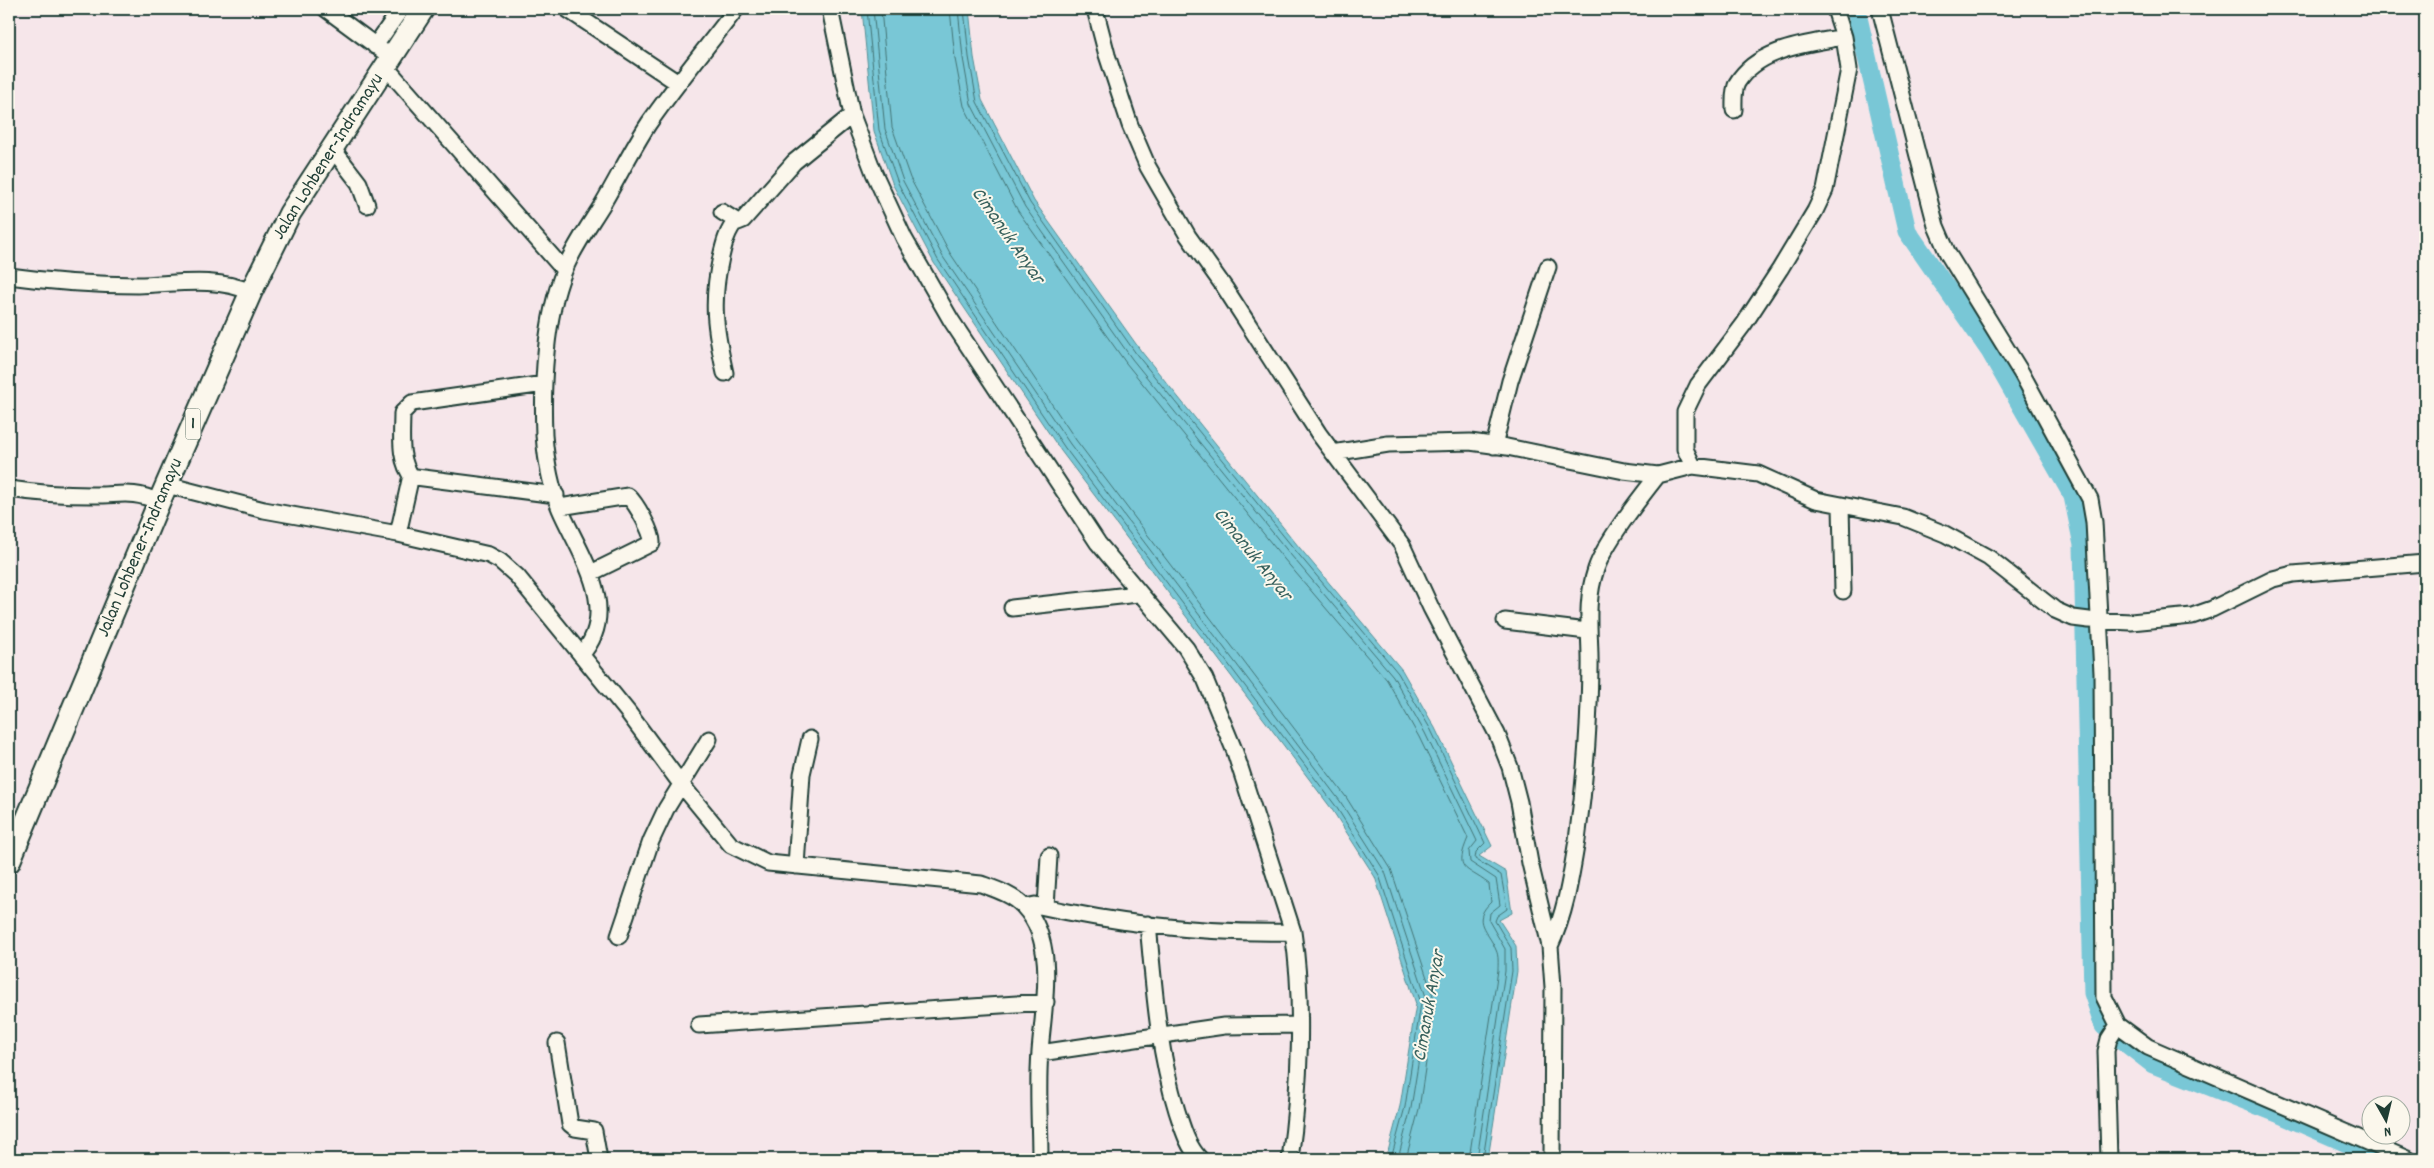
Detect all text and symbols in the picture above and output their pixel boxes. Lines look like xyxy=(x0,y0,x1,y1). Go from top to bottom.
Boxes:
street label: Jalan Lohbener-Indramayu xyxy=(267,68,391,246)
water label: Cimanuk Anyar xyxy=(963,182,1052,292)
road number: 1 xyxy=(186,408,200,439)
street label: Jalan Lohbener-Indramayu xyxy=(91,454,191,642)
water label: Cimanuk Anyar xyxy=(1206,503,1300,609)
water label: Cimanuk Anyar xyxy=(1406,946,1454,1064)
north arrow xyxy=(2362,1096,2412,1146)
text: N xyxy=(2383,1121,2392,1141)

